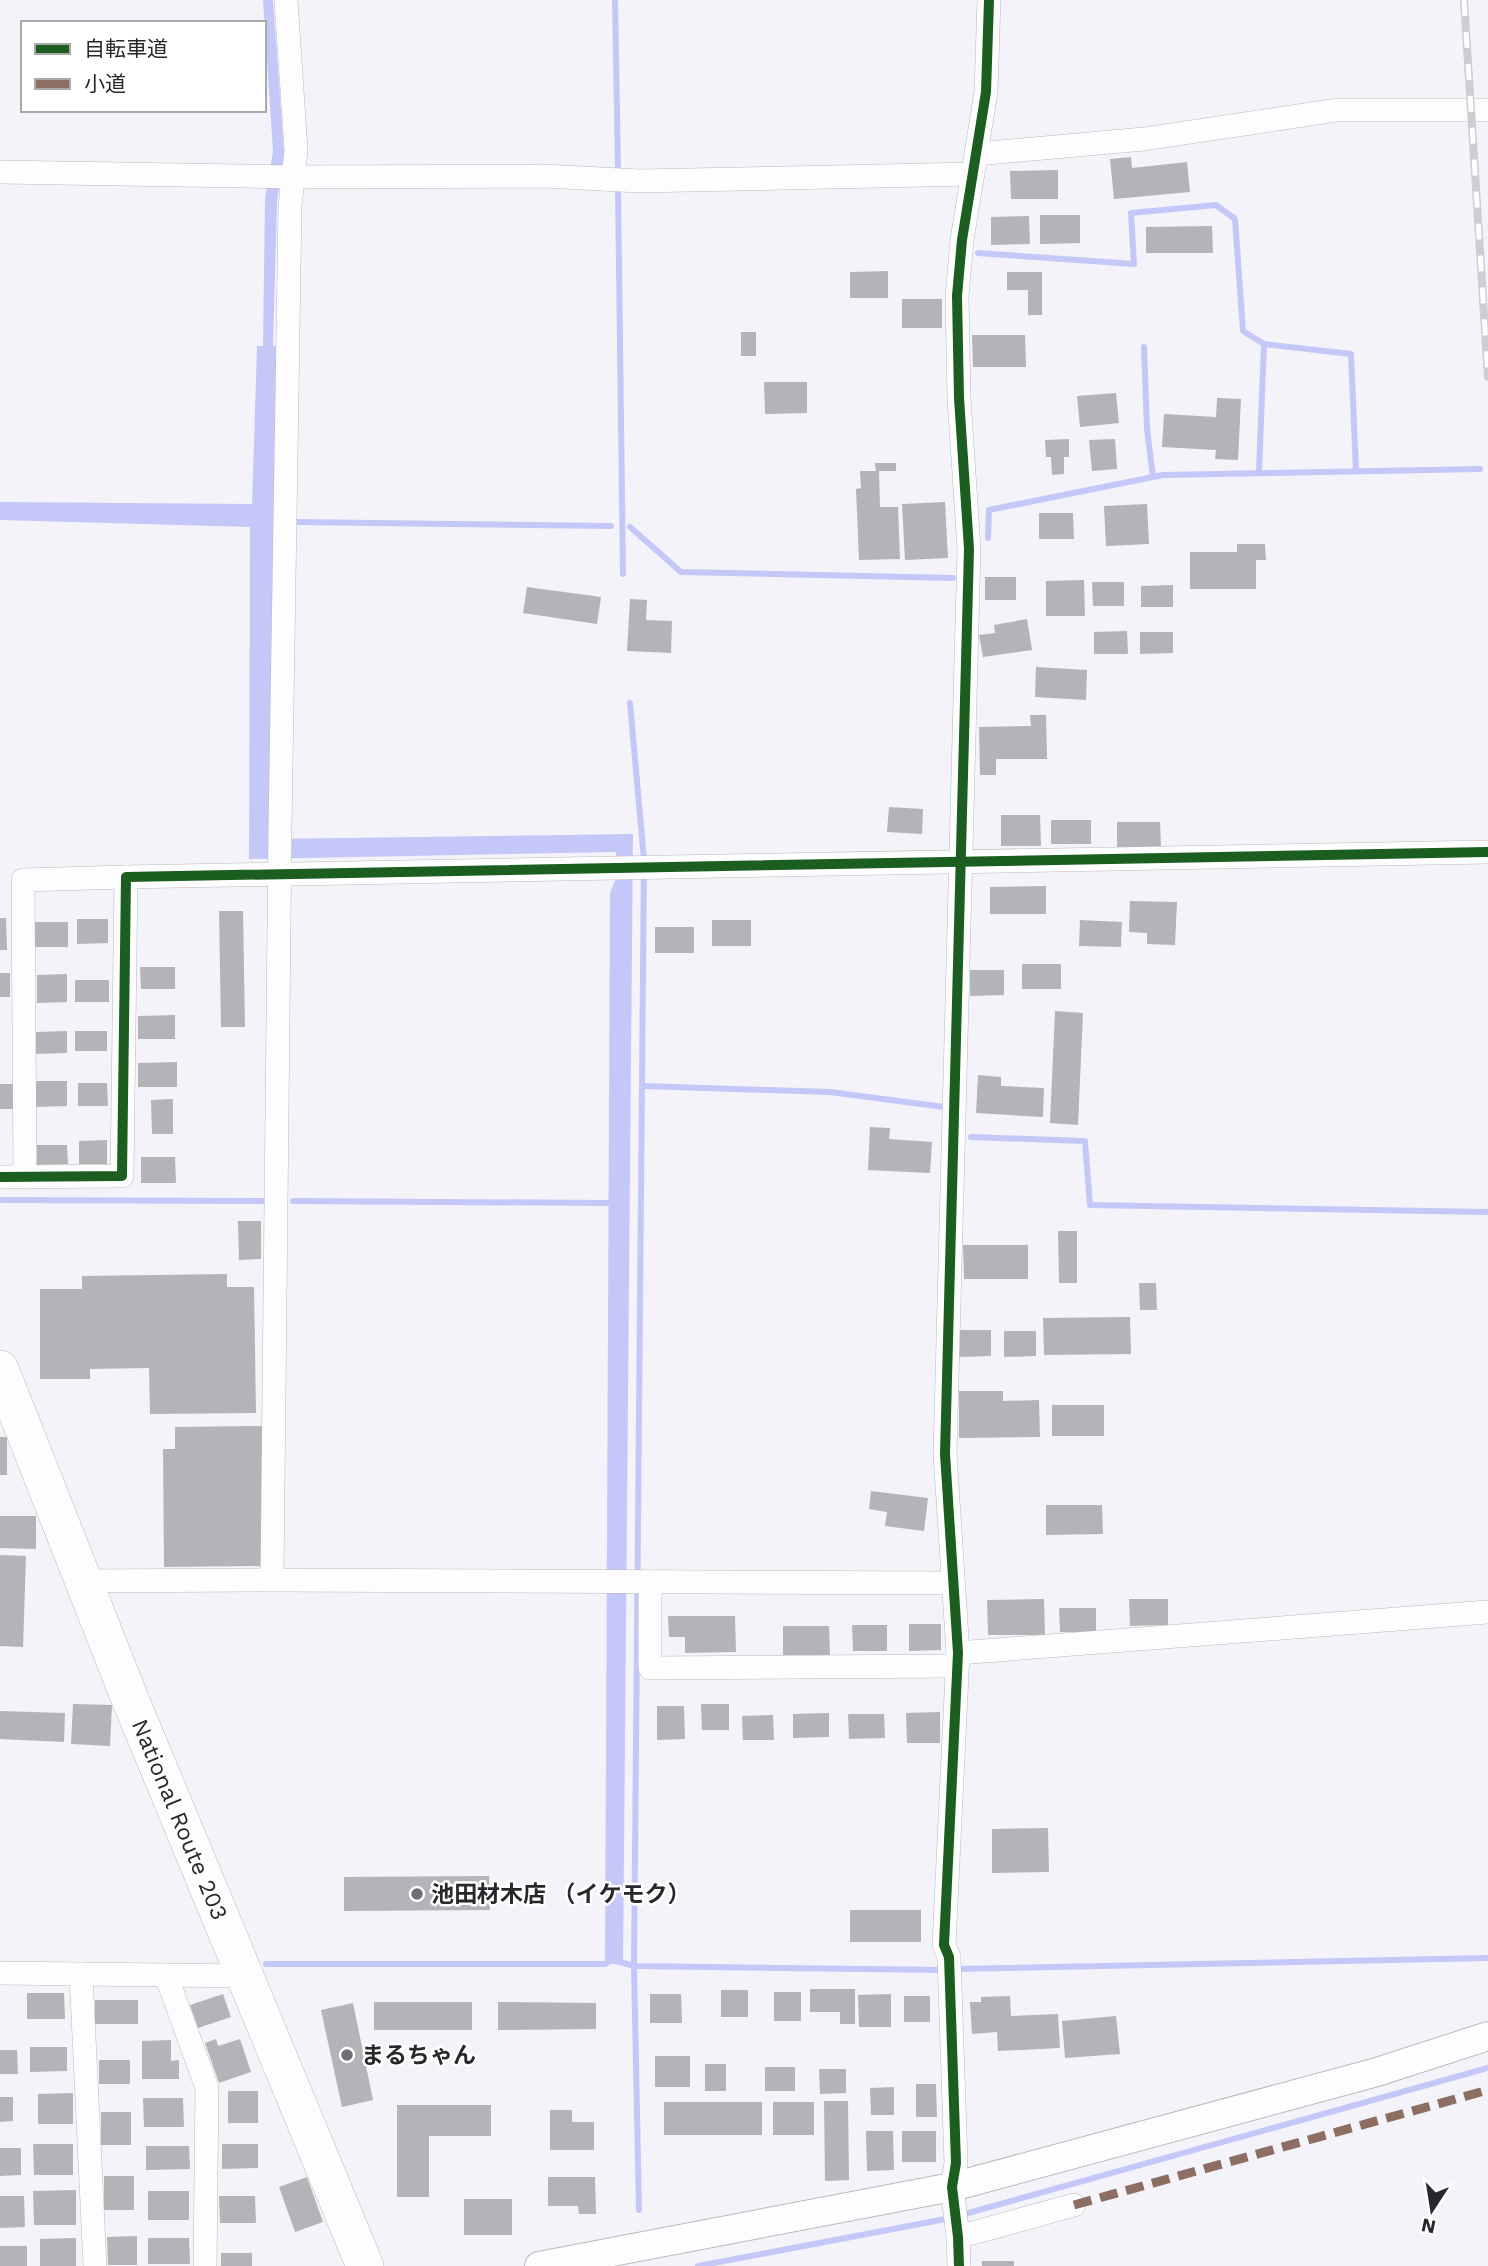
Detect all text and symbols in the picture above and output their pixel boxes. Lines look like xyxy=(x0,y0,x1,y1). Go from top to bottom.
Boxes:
legend xyxy=(21,21,266,112)
text: 自転車道 xyxy=(84,36,168,61)
text: 小道 xyxy=(84,71,126,96)
street label: National Route 203 xyxy=(126,1715,233,1924)
place label: 池田材木店 （イケモク） xyxy=(431,1881,691,1908)
marker: 池田材木店 （イケモク） xyxy=(409,1886,425,1902)
place label: まるちゃん xyxy=(361,2042,476,2069)
marker: まるちゃん xyxy=(339,2047,355,2063)
north arrow xyxy=(1397,2175,1467,2245)
text: N xyxy=(1419,2213,1438,2239)

